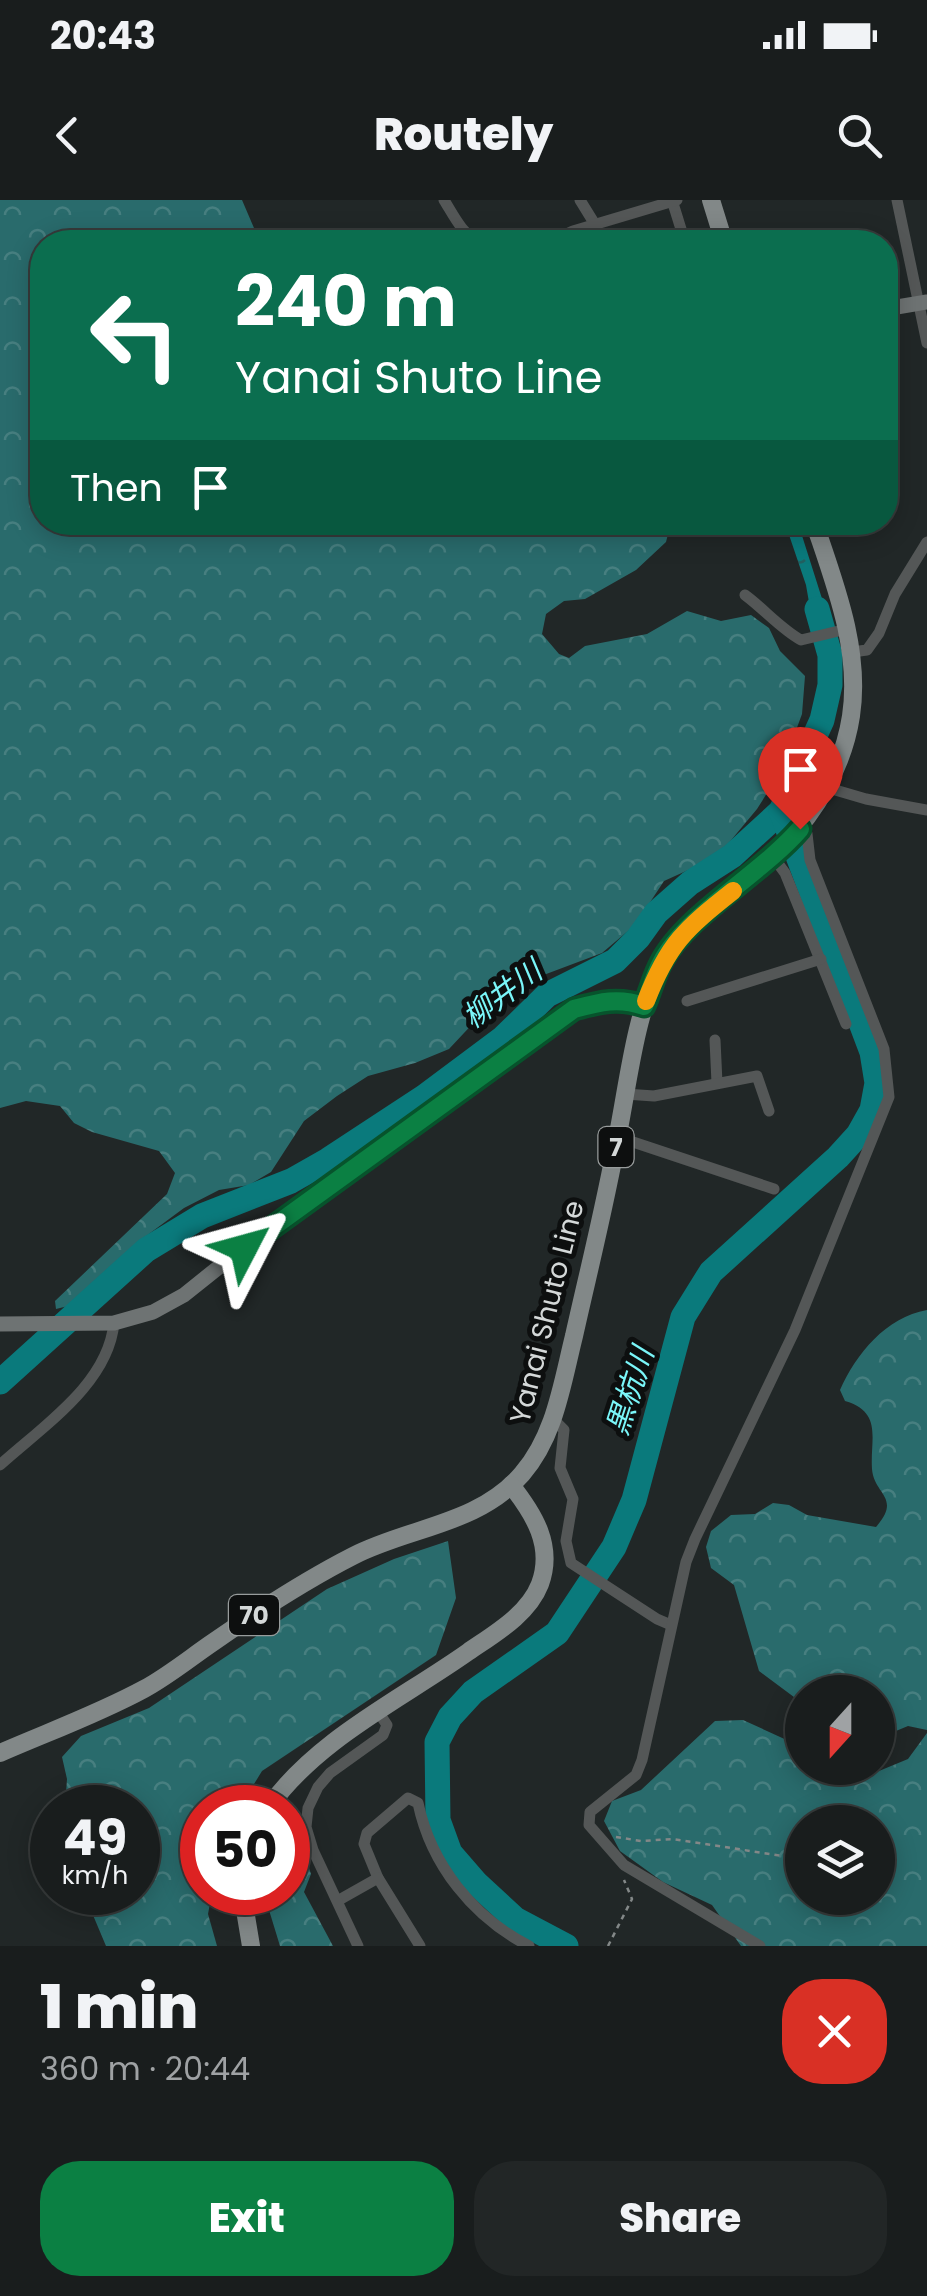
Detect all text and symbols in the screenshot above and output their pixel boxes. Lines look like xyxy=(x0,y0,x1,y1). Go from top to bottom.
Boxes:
text: 20:43 xyxy=(50,9,156,62)
text: Routely xyxy=(374,103,553,166)
icon: back xyxy=(40,108,95,163)
icon: search xyxy=(832,108,887,163)
text: 240 m xyxy=(235,252,457,351)
icon: left xyxy=(70,270,200,400)
text: Yanai Shuto Line xyxy=(235,346,602,409)
icon: arrive xyxy=(183,460,238,515)
text: Then xyxy=(70,461,163,514)
pin xyxy=(758,727,843,830)
icon: arrive xyxy=(773,742,828,797)
water label: 柳井川 xyxy=(453,948,553,1038)
road number: 7 xyxy=(598,1127,634,1167)
position arrow xyxy=(192,1196,296,1300)
street label: Yanai Shuto Line xyxy=(500,1196,594,1428)
water label: 黒杭川 xyxy=(596,1339,665,1440)
road number: 70 xyxy=(229,1595,279,1635)
north arrow xyxy=(785,1675,895,1785)
map controls xyxy=(785,1675,895,1915)
speed limit sign: 50 xyxy=(180,1785,310,1915)
text: 49 xyxy=(63,1802,127,1873)
button: layers xyxy=(785,1805,895,1915)
text: km/h xyxy=(62,1858,128,1893)
text: 1 min xyxy=(40,1965,198,2049)
button: close xyxy=(782,1979,887,2084)
text: 360 m · 20:44 xyxy=(40,2046,250,2091)
button: Exit xyxy=(40,2161,454,2276)
button: Share xyxy=(474,2161,887,2276)

